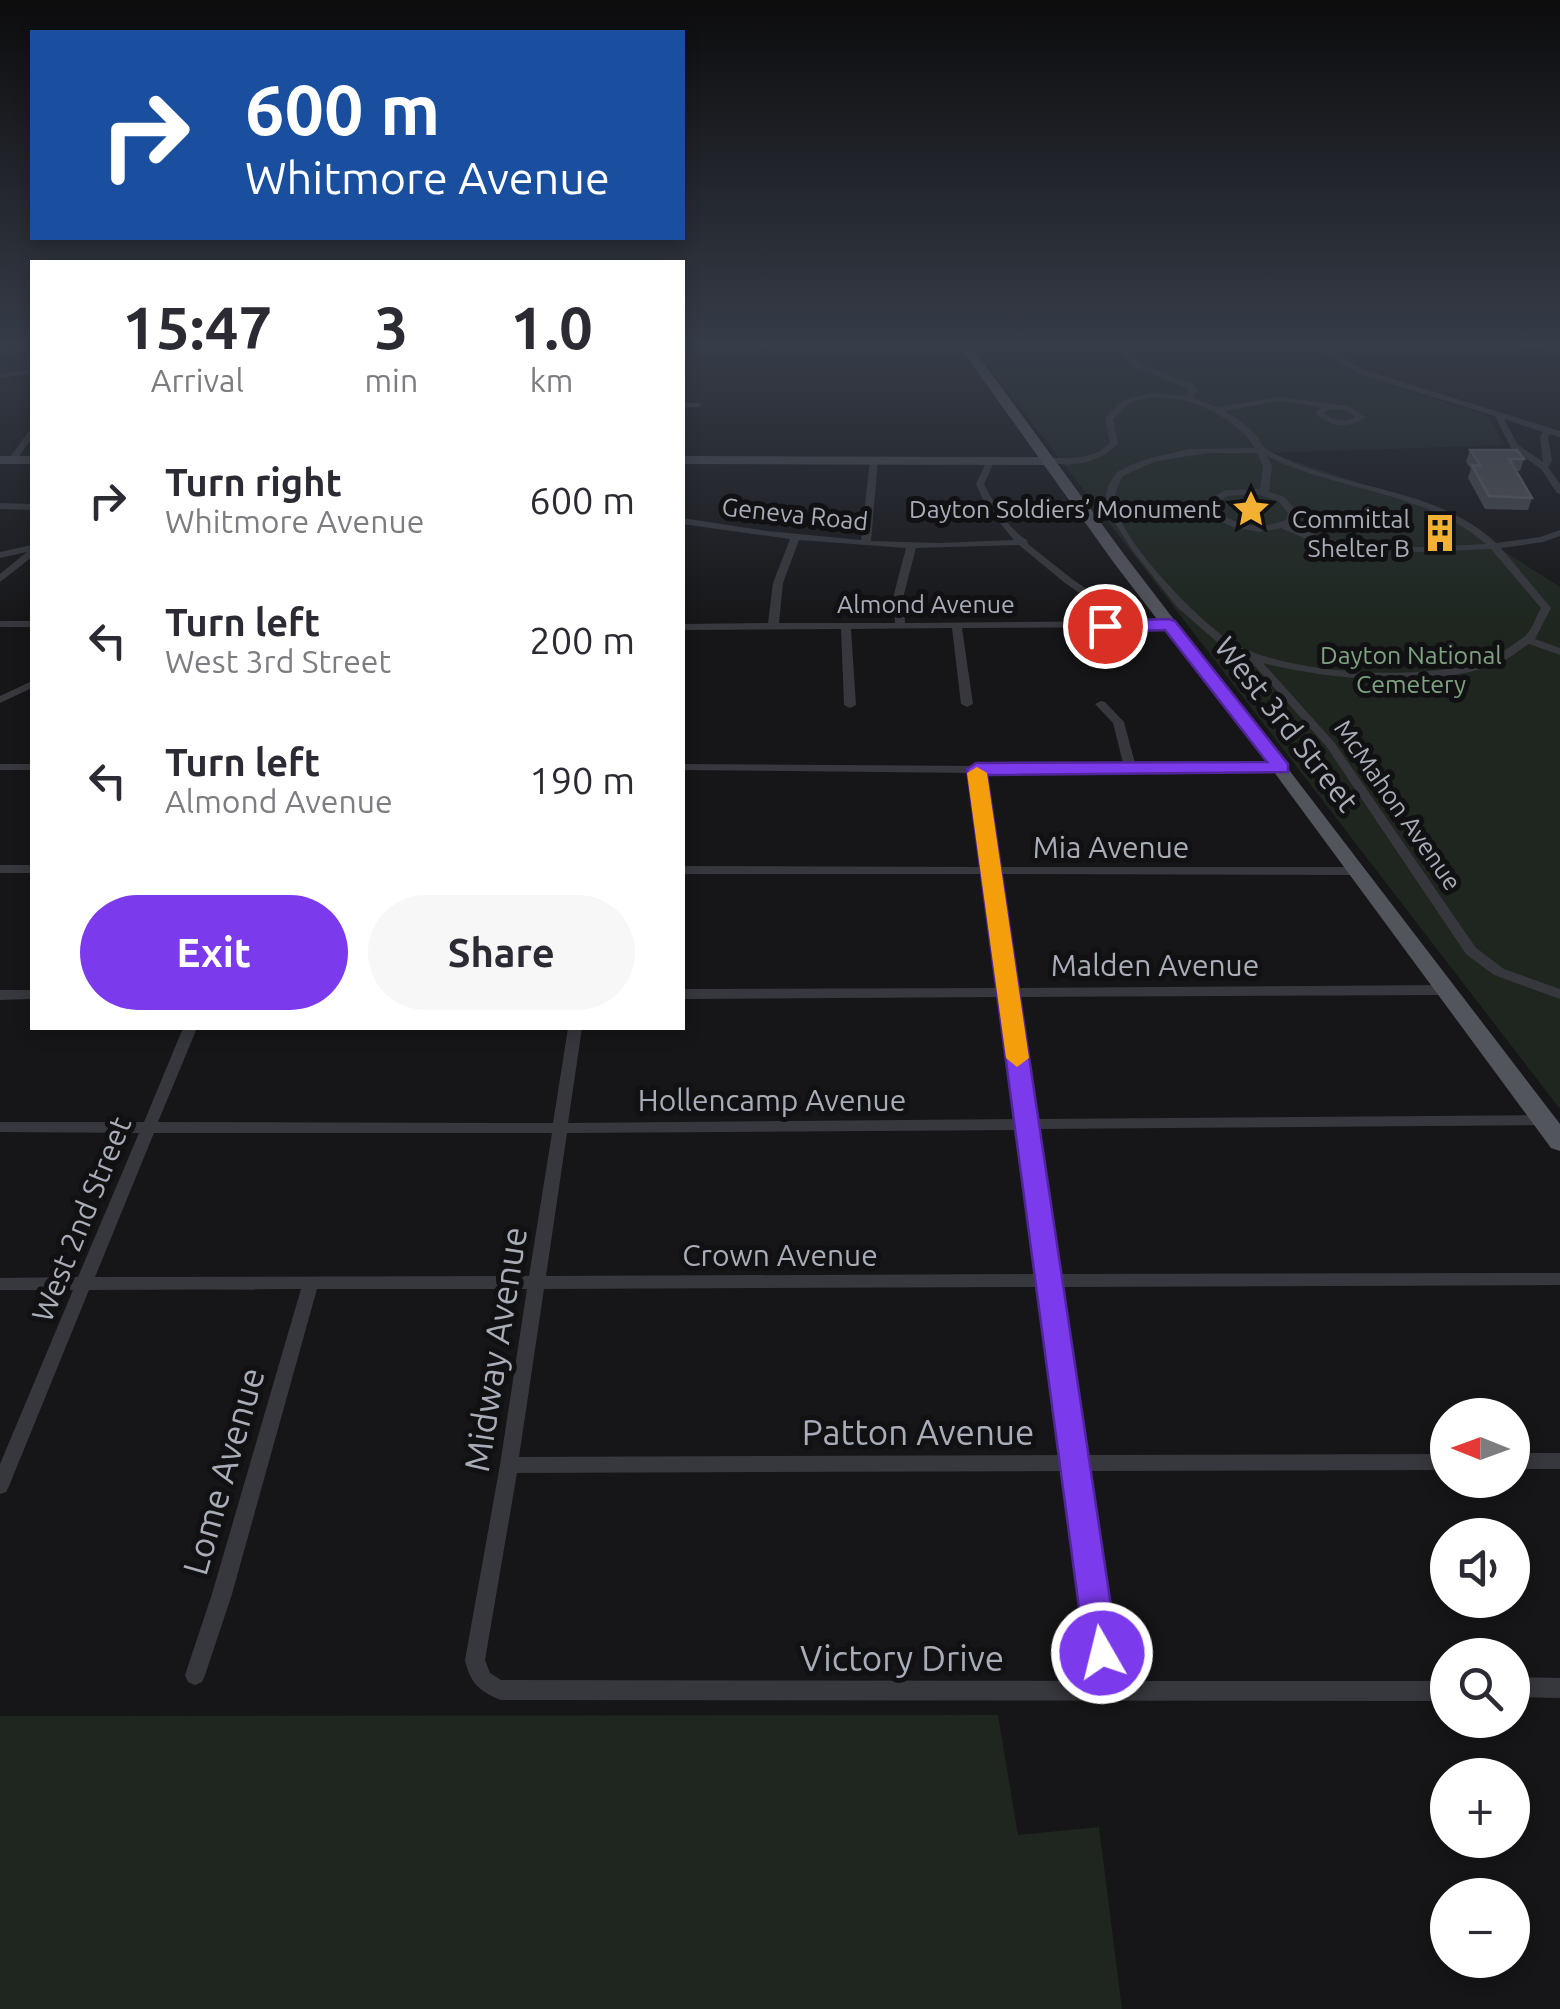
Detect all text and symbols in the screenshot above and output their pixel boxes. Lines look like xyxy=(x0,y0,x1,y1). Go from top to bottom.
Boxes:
icon: right xyxy=(80,70,210,200)
text: 600 m xyxy=(245,70,440,148)
text: Whitmore Avenue xyxy=(245,152,610,203)
text: 15:47 xyxy=(122,293,272,360)
text: 3 xyxy=(374,293,408,360)
text: 1.0 xyxy=(510,293,593,360)
text: Arrival xyxy=(151,362,244,398)
text: min xyxy=(365,362,418,398)
text: km xyxy=(530,362,573,398)
text: Turn right xyxy=(165,461,342,503)
icon: right xyxy=(80,473,135,528)
text: 600 m xyxy=(529,479,635,521)
place icon: Dayton Soldiers’ Monument xyxy=(1230,488,1272,530)
street label: Geneva Road xyxy=(721,492,869,536)
place label: Dayton Soldiers’ Monument xyxy=(909,495,1221,523)
text: Whitmore Avenue xyxy=(165,503,424,539)
place label: Committal Shelter B xyxy=(1292,505,1410,562)
building icon: Committal Shelter B xyxy=(1419,512,1461,554)
pin xyxy=(1063,584,1148,669)
street label: Almond Avenue xyxy=(837,590,1015,618)
icon: arrive xyxy=(1078,599,1133,654)
text: Turn left xyxy=(165,601,320,643)
icon: left xyxy=(80,613,135,668)
text: 200 m xyxy=(529,619,635,661)
street label: West 3rd Street xyxy=(1208,630,1366,818)
park label: Dayton National Cemetery xyxy=(1320,641,1502,698)
text: West 3rd Street xyxy=(165,643,391,679)
street label: McMahon Avenue xyxy=(1329,715,1467,895)
text: Turn left xyxy=(165,741,320,783)
icon: left xyxy=(80,753,135,808)
text: 190 m xyxy=(529,759,635,801)
text: Almond Avenue xyxy=(165,783,393,819)
street label: Mia Avenue xyxy=(1033,830,1189,864)
button: Exit xyxy=(80,895,348,1010)
button: Share xyxy=(368,895,635,1010)
street label: Malden Avenue xyxy=(1051,948,1259,982)
street label: Hollencamp Avenue xyxy=(638,1083,906,1117)
street label: West 2nd Street xyxy=(24,1111,138,1326)
street label: Midway Avenue xyxy=(456,1224,534,1474)
street label: Crown Avenue xyxy=(682,1238,878,1272)
street label: Lome Avenue xyxy=(174,1363,272,1579)
north arrow xyxy=(1430,1398,1530,1498)
map controls xyxy=(1430,1398,1530,1978)
street label: Patton Avenue xyxy=(802,1412,1034,1452)
button: sound xyxy=(1430,1518,1530,1618)
position arrow xyxy=(1050,1601,1154,1705)
street label: Victory Drive xyxy=(800,1638,1004,1678)
button: search xyxy=(1430,1638,1530,1738)
button: + xyxy=(1430,1758,1530,1858)
button: − xyxy=(1430,1878,1530,1978)

